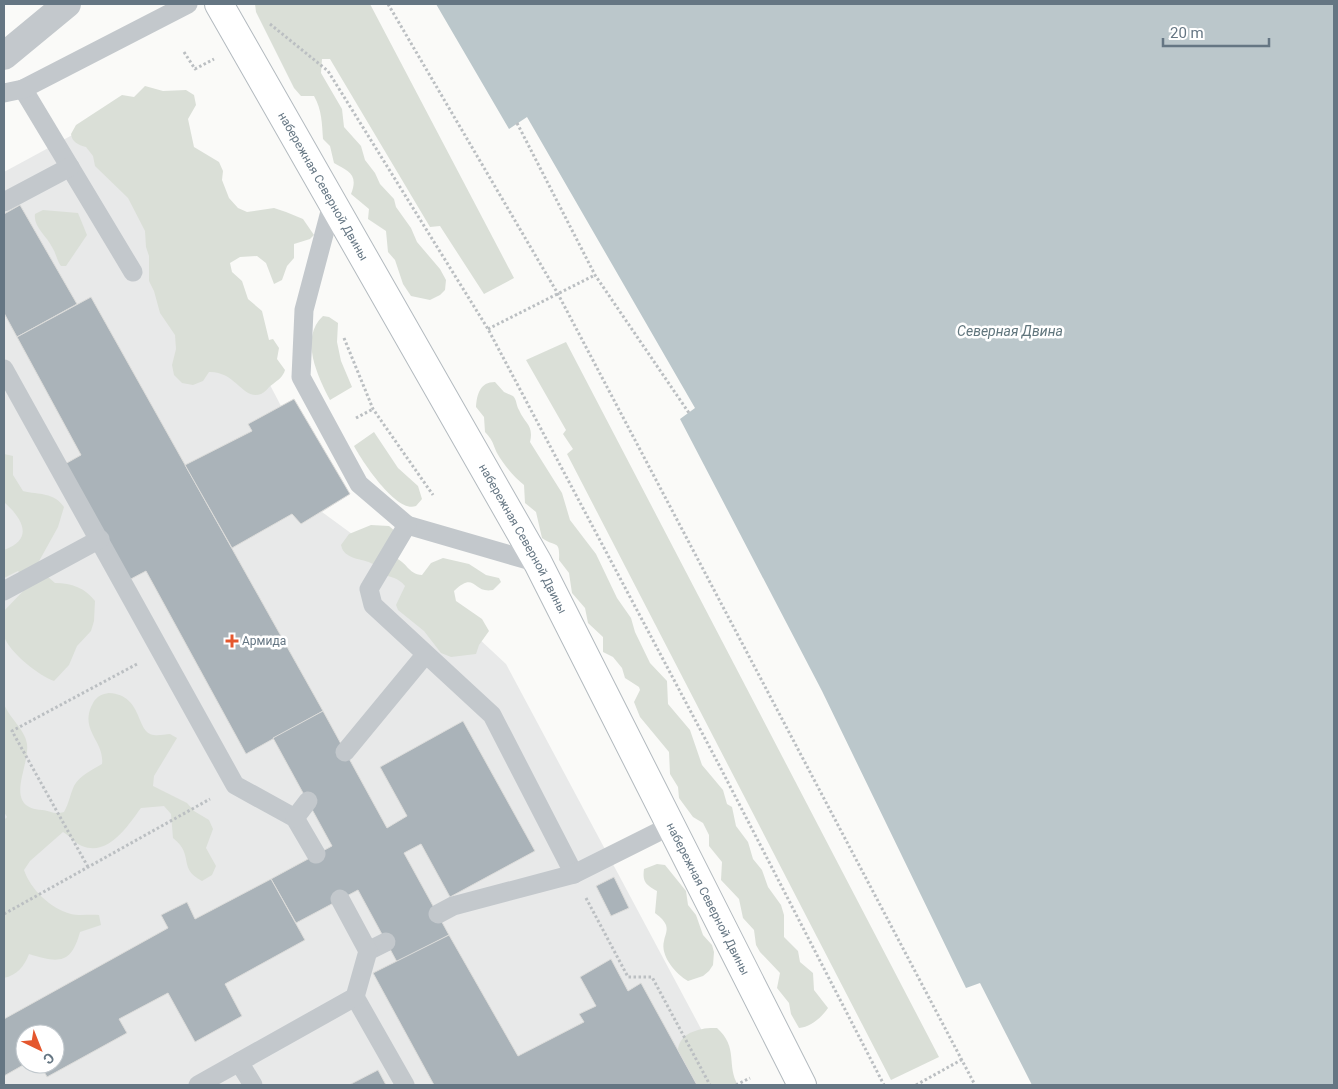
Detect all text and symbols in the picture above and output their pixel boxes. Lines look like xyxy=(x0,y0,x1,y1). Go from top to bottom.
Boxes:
scale bar xyxy=(1163,15,1269,47)
text: 20 m xyxy=(1170,24,1204,42)
street label: набережная Северной Двины xyxy=(275,110,371,263)
water label: Северная Двина xyxy=(957,323,1063,339)
street label: набережная Северной Двины xyxy=(476,461,569,616)
place label: Армида xyxy=(242,634,286,648)
marker: Армида xyxy=(226,635,238,647)
street label: набережная Северной Двины xyxy=(664,820,752,977)
north arrow xyxy=(15,1024,65,1074)
text: С xyxy=(40,1050,58,1067)

